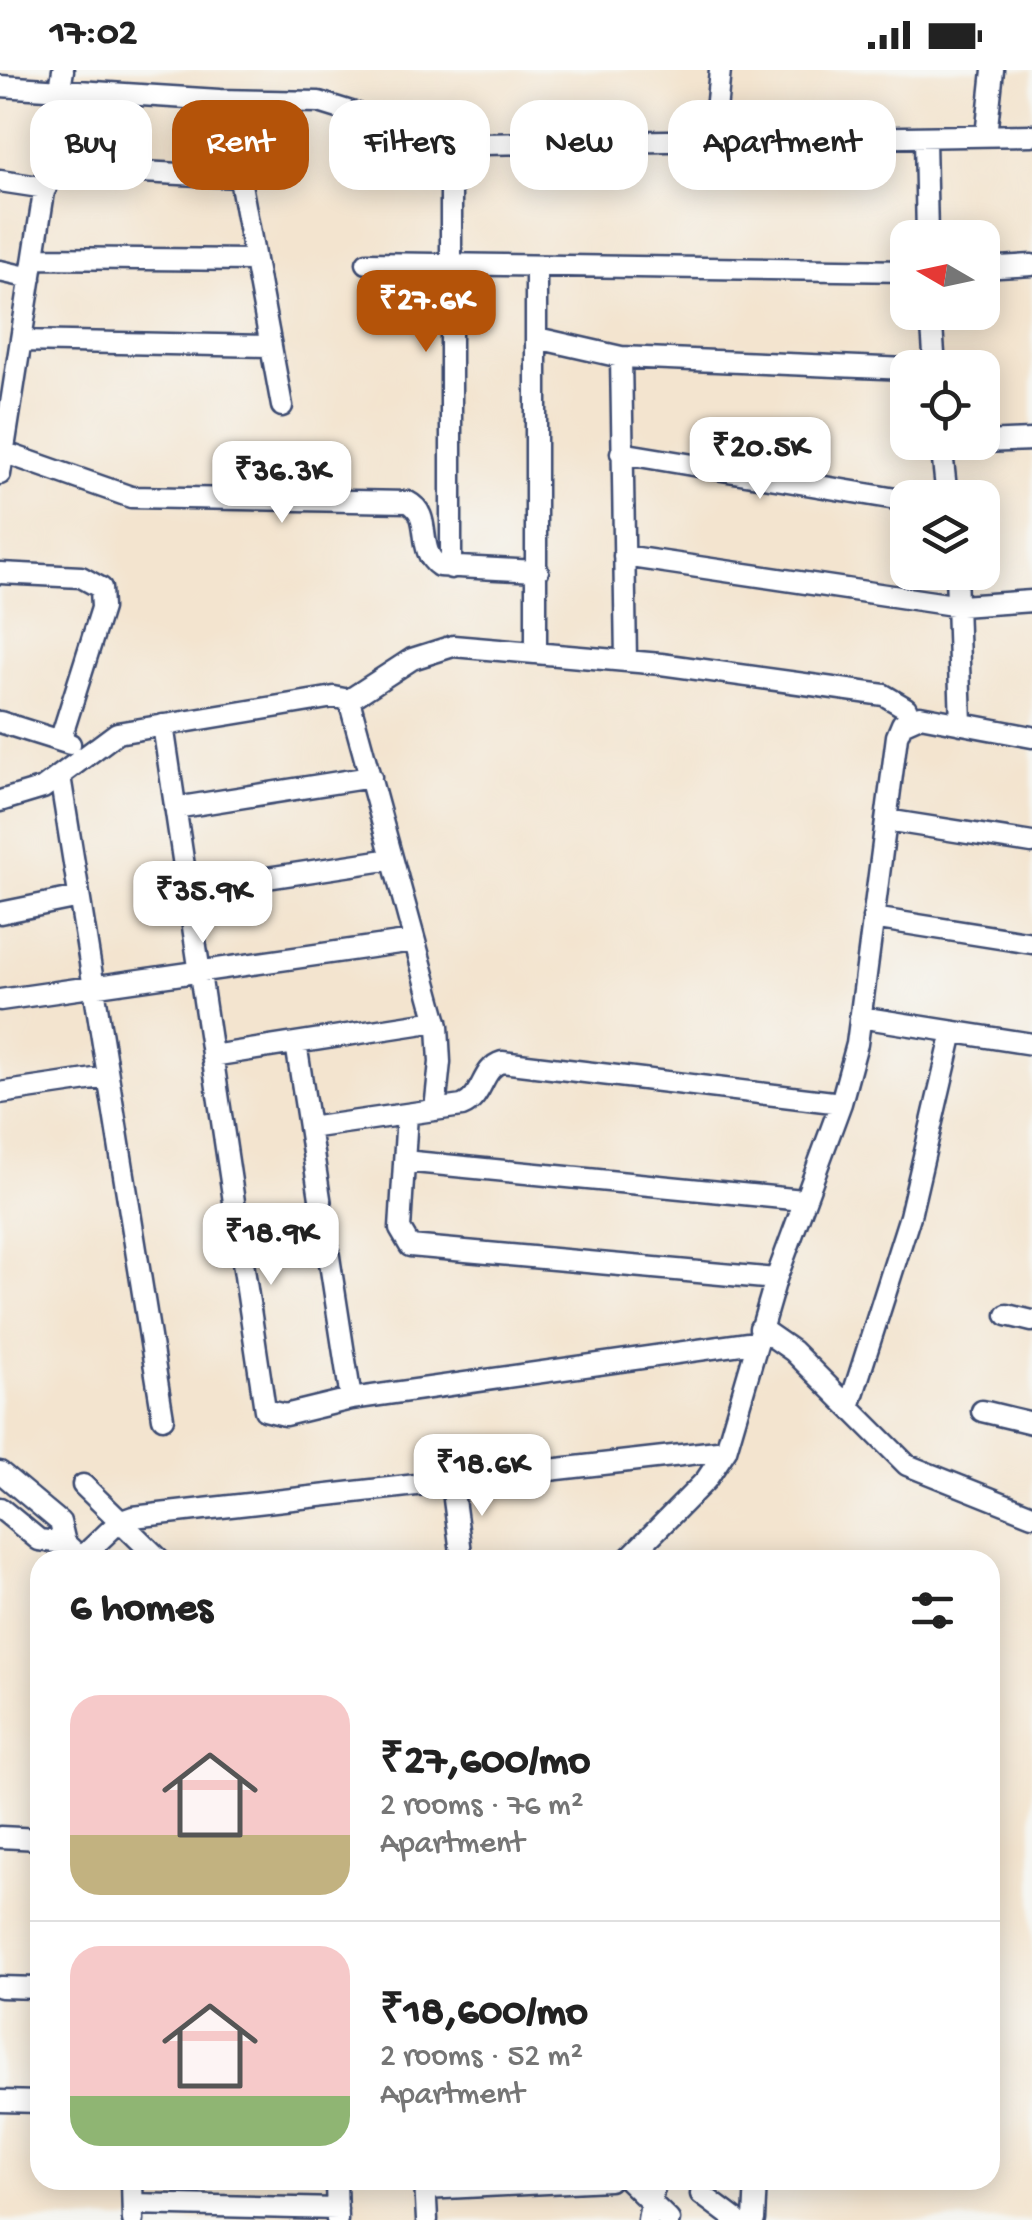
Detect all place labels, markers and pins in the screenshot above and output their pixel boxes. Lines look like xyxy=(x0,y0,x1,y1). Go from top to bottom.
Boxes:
pin: ₹27.6K xyxy=(345,270,507,355)
pin: ₹20.5K xyxy=(679,417,841,502)
pin: ₹36.3K xyxy=(201,441,363,526)
pin: ₹35.9K xyxy=(122,861,284,946)
pin: ₹18.9K xyxy=(190,1203,352,1288)
pin: ₹18.6K xyxy=(401,1434,563,1519)

